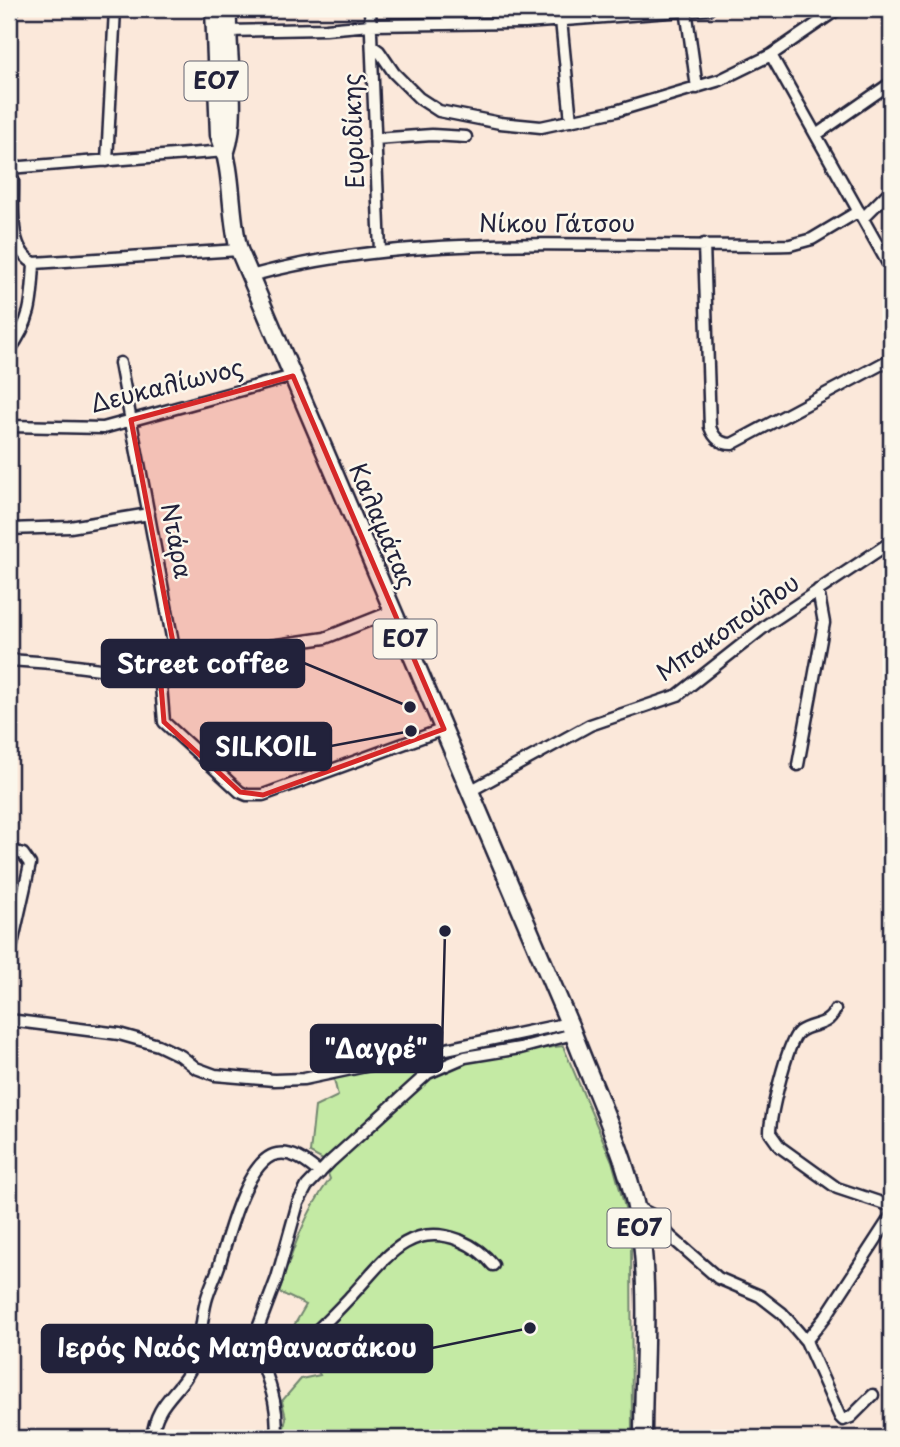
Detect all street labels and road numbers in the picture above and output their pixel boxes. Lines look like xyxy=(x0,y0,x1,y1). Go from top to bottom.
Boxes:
road number: ΕΟ7 xyxy=(184,61,248,100)
street label: Ευριδίκης xyxy=(332,73,372,189)
street label: Νίκου Γάτσου xyxy=(479,204,635,240)
street label: Δευκαλίωνος xyxy=(86,348,247,420)
street label: Καλαμάτας xyxy=(341,457,427,594)
street label: Ντάρα xyxy=(153,500,203,581)
street label: Μπακοπούλου xyxy=(648,564,806,689)
road number: ΕΟ7 xyxy=(374,620,436,659)
road number: ΕΟ7 xyxy=(608,1208,670,1247)

